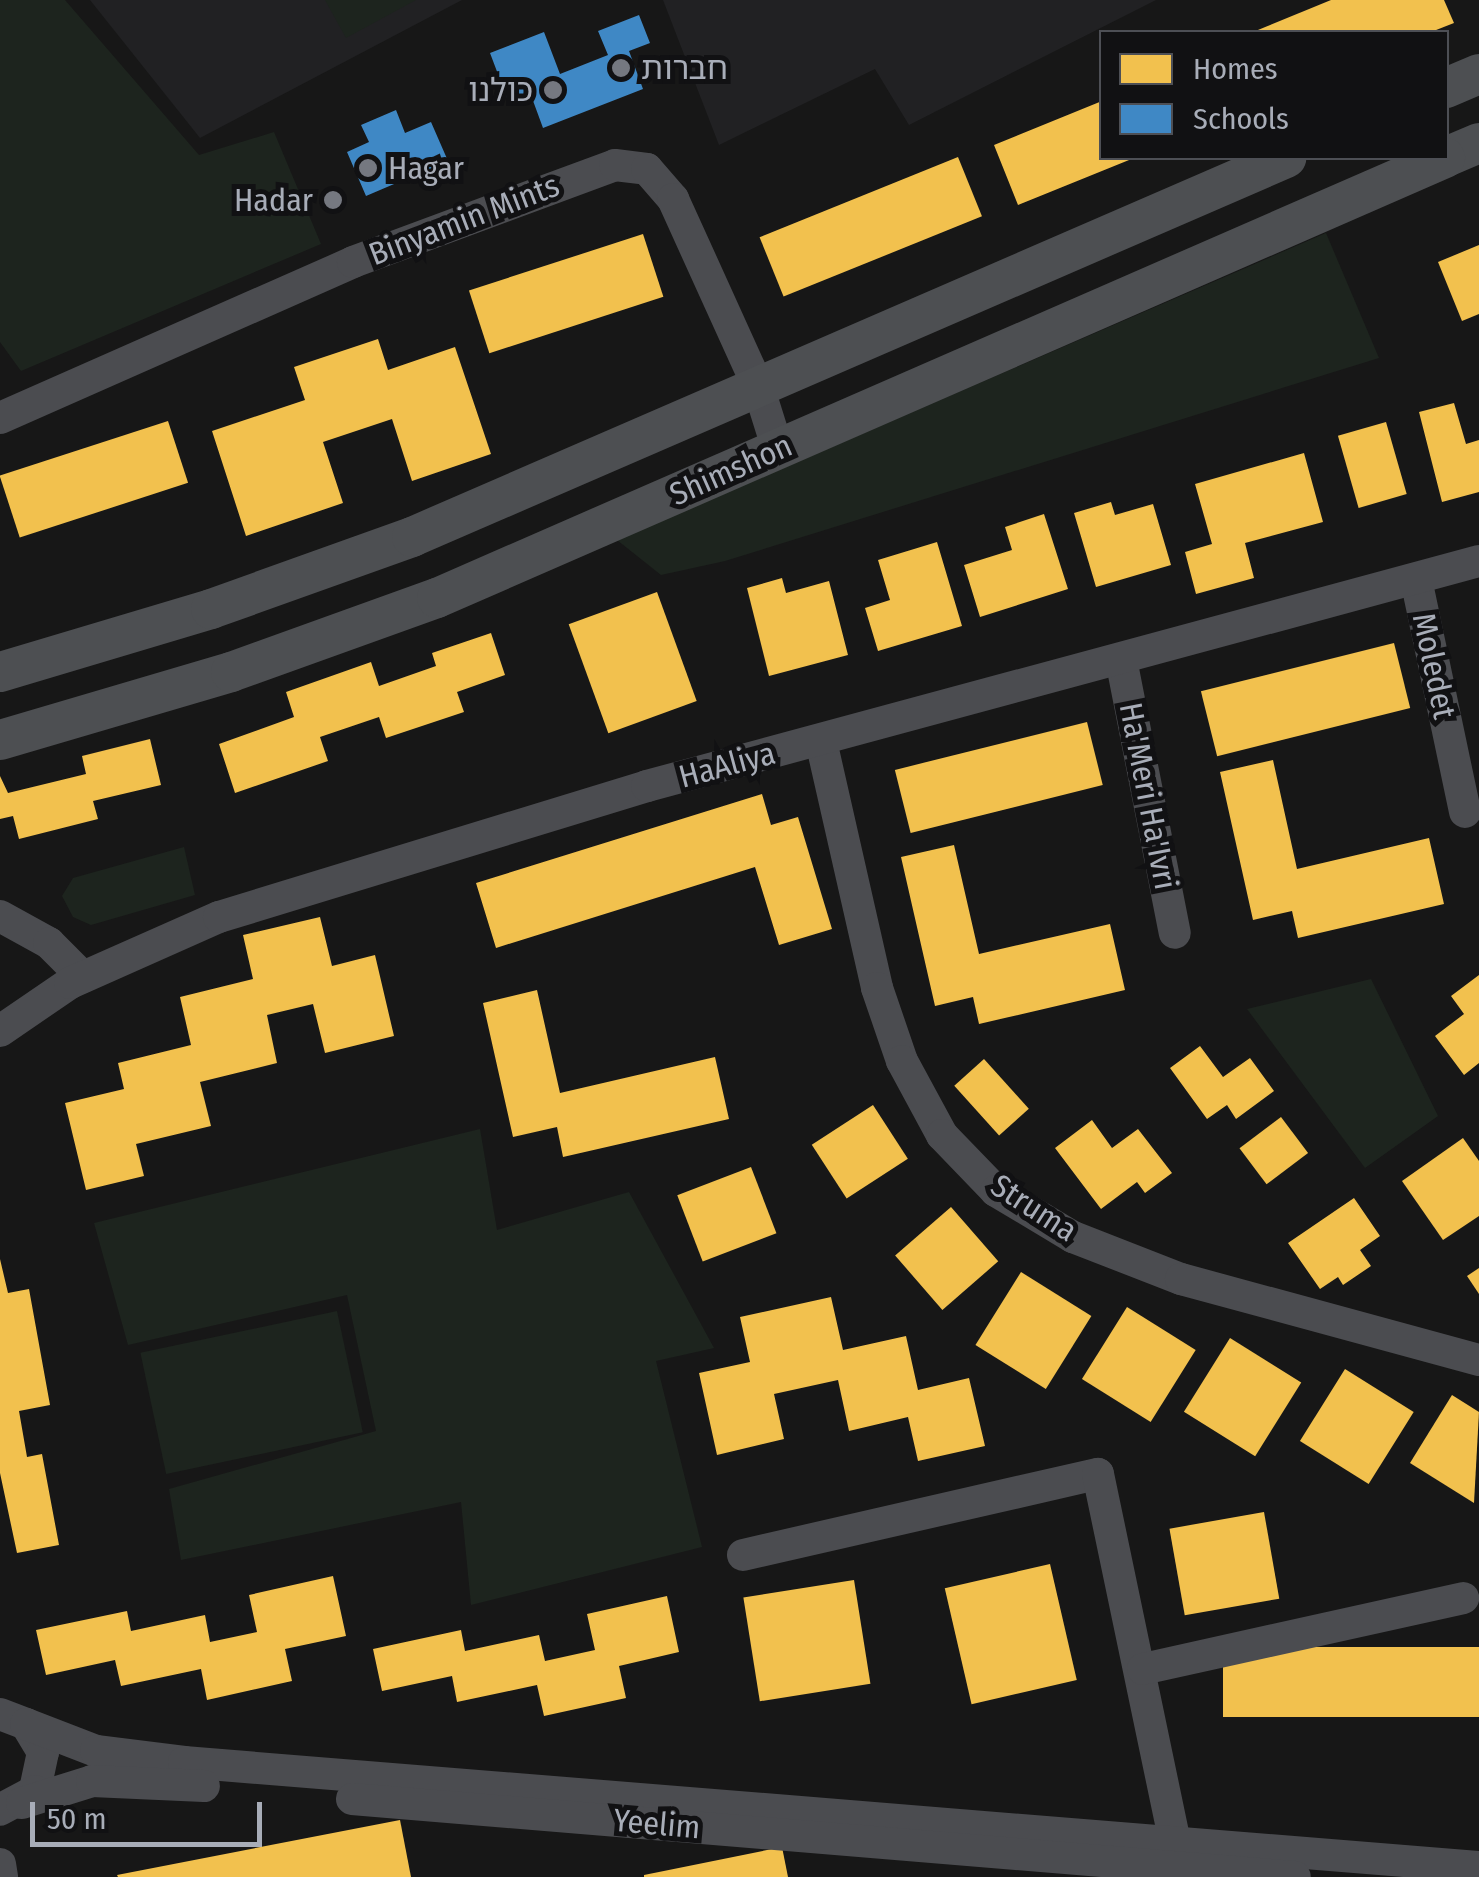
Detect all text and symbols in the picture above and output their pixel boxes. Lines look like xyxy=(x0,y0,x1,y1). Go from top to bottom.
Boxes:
legend xyxy=(1099,30,1449,160)
place label: חברות xyxy=(641,49,728,87)
text: Homes xyxy=(1193,51,1278,87)
marker: חברות xyxy=(610,57,632,79)
place label: כולנו xyxy=(468,71,533,109)
marker: כולנו xyxy=(542,79,564,101)
text: Schools xyxy=(1193,101,1289,137)
place label: Hagar xyxy=(388,149,464,187)
marker: Hagar xyxy=(357,157,379,179)
street label: Binyamin Mints xyxy=(363,166,565,274)
place label: Hadar xyxy=(234,181,313,219)
marker: Hadar xyxy=(322,189,344,211)
street label: Shimshon xyxy=(664,426,798,514)
street label: Moledet xyxy=(1404,610,1464,722)
street label: Ha'Meri Ha'Ivri xyxy=(1111,699,1185,893)
street label: HaAliya xyxy=(675,734,779,796)
street label: Struma xyxy=(984,1166,1084,1250)
scale bar xyxy=(35,1782,268,1844)
text: 50 m xyxy=(47,1801,107,1837)
street label: Yeelim xyxy=(612,1801,702,1847)

